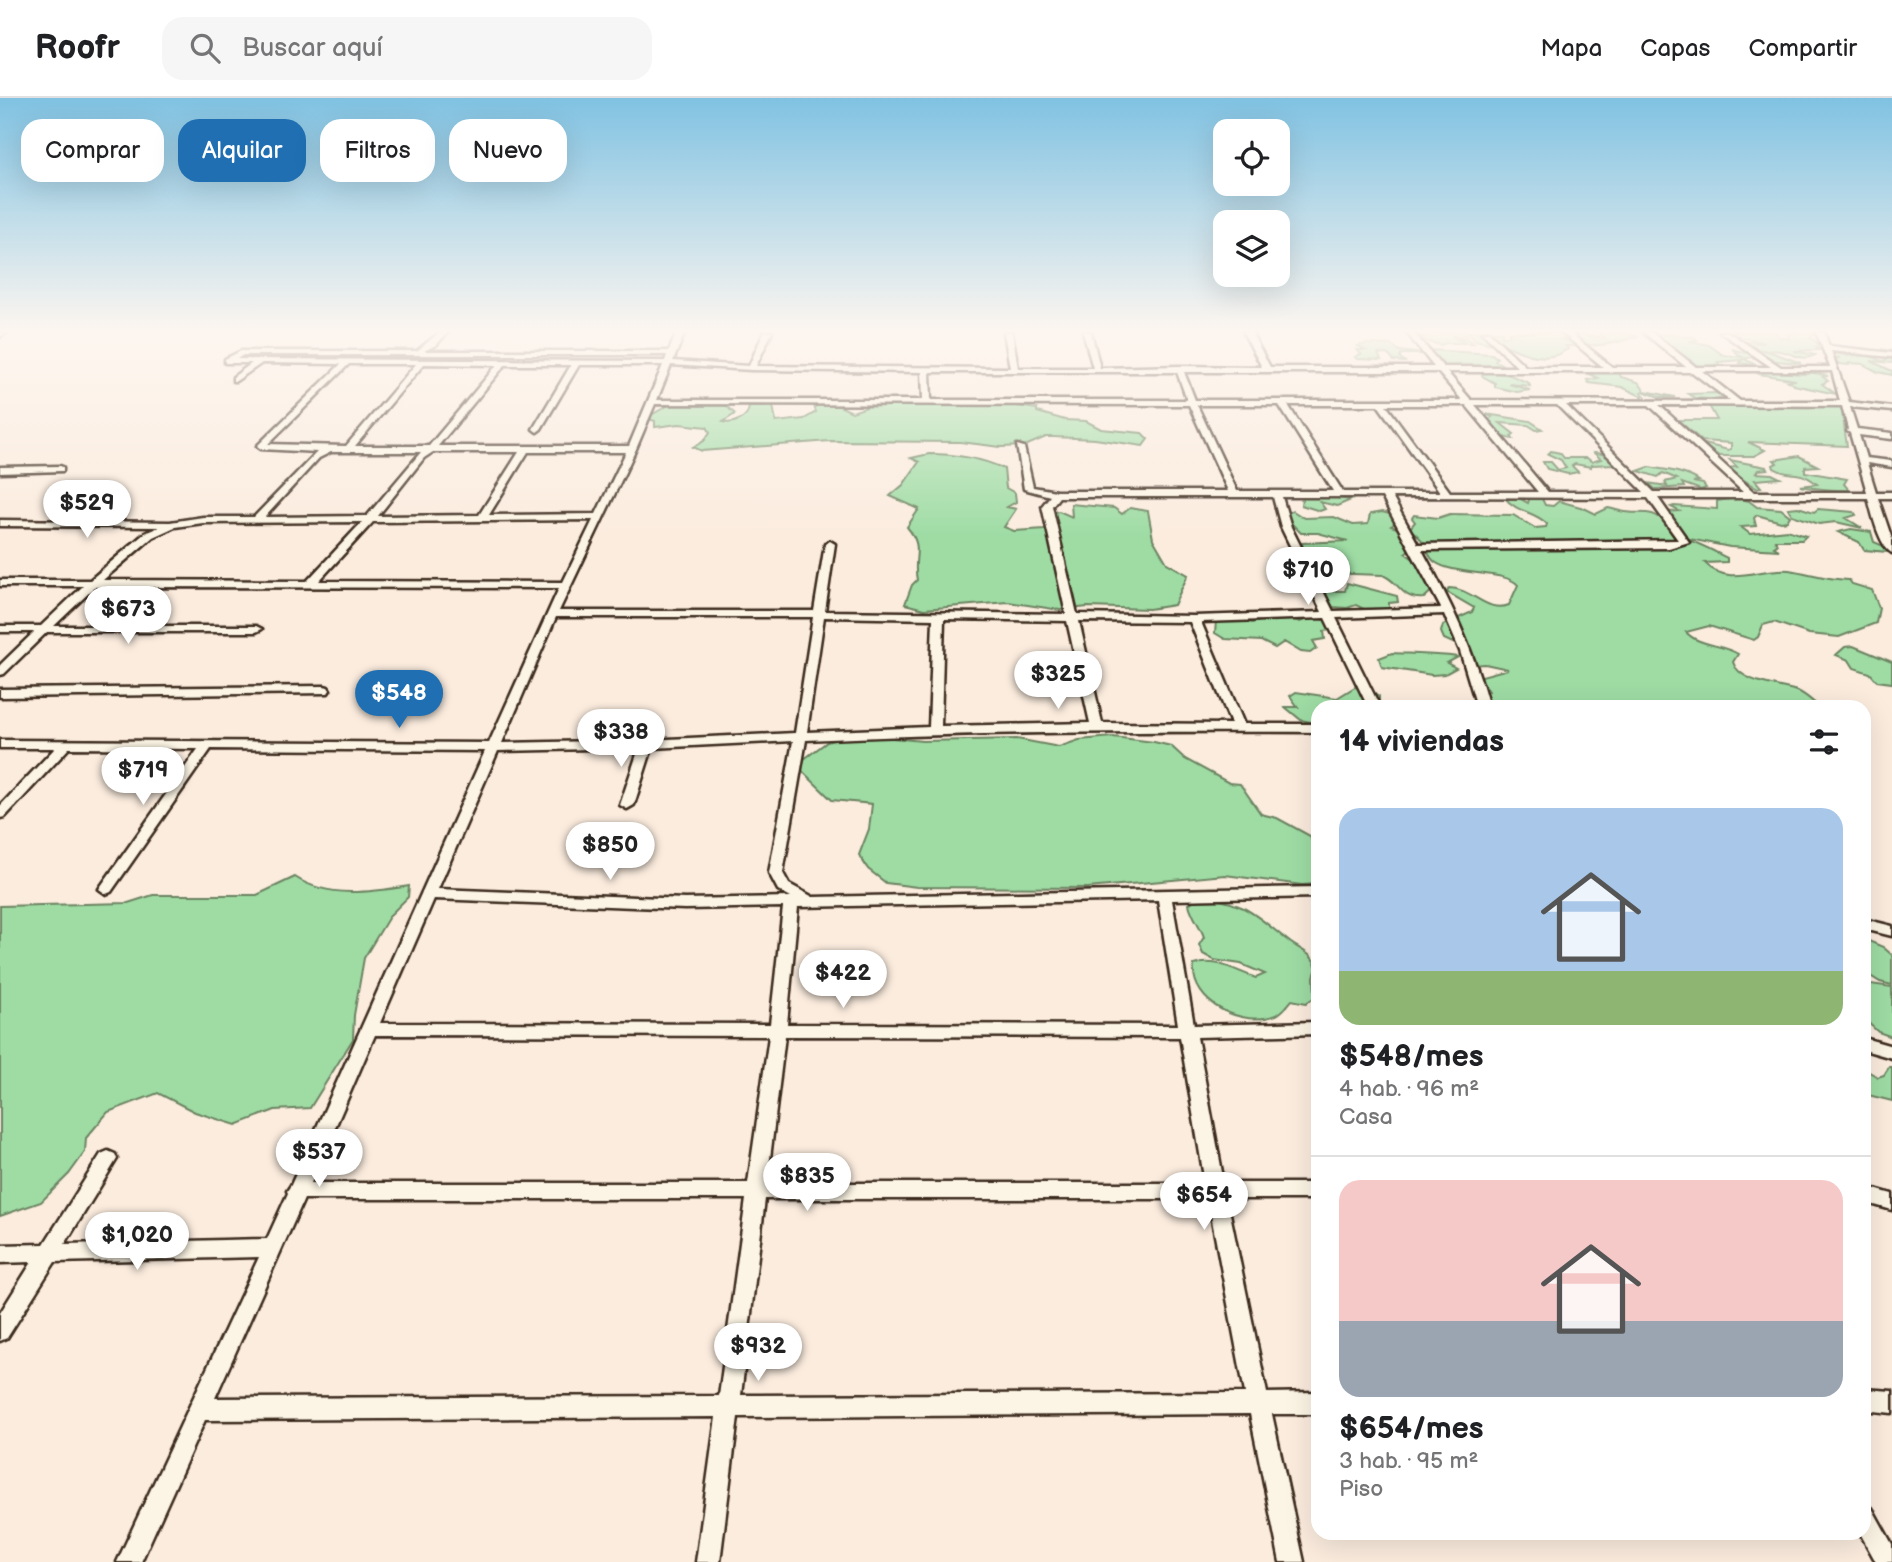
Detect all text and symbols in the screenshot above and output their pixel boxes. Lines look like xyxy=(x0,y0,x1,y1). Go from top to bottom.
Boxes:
search box xyxy=(162,17,652,80)
text: Roofr xyxy=(35,28,120,68)
icon: search xyxy=(186,29,224,67)
text: Buscar aquí xyxy=(242,33,383,64)
text: Mapa xyxy=(1541,34,1602,63)
text: Capas xyxy=(1640,34,1710,63)
text: Compartir xyxy=(1748,34,1857,63)
chip: Comprar xyxy=(21,119,164,182)
chip: Alquilar xyxy=(178,119,306,182)
chip: Filtros xyxy=(320,119,435,182)
chip: Nuevo xyxy=(449,119,567,182)
map controls xyxy=(1213,119,1290,287)
button: locate xyxy=(1213,119,1290,196)
button: layers xyxy=(1213,210,1290,287)
pin: $529 xyxy=(46,480,128,540)
text: $529 xyxy=(59,489,115,517)
pin: $710 xyxy=(1267,547,1349,607)
text: $710 xyxy=(1282,556,1334,584)
pin: $673 xyxy=(87,587,169,646)
text: $673 xyxy=(100,595,156,623)
pin: $325 xyxy=(1017,652,1099,711)
text: $325 xyxy=(1030,660,1086,688)
pin: $548 xyxy=(358,670,440,730)
text: $548 xyxy=(371,679,427,707)
pin: $338 xyxy=(580,710,662,769)
text: $338 xyxy=(593,718,649,746)
icon: filters xyxy=(1805,723,1843,761)
text: 14 viviendas xyxy=(1339,724,1504,760)
pin: $719 xyxy=(102,748,184,807)
text: $719 xyxy=(117,756,169,784)
pin: $850 xyxy=(569,822,651,882)
text: $850 xyxy=(582,831,638,859)
icon: home xyxy=(1528,854,1654,980)
pin: $422 xyxy=(802,950,884,1010)
text: $422 xyxy=(815,959,871,987)
text: $548/mes xyxy=(1339,1039,1483,1075)
text: 4 hab. · 96 m² xyxy=(1339,1075,1479,1103)
text: Casa xyxy=(1339,1103,1393,1131)
pin: $537 xyxy=(278,1130,360,1189)
text: $537 xyxy=(292,1138,346,1166)
pin: $835 xyxy=(766,1154,848,1213)
text: $835 xyxy=(779,1162,835,1190)
pin: $654 xyxy=(1163,1172,1245,1232)
text: $654 xyxy=(1176,1181,1232,1209)
pin: $1,020 xyxy=(80,1212,194,1272)
text: $1,020 xyxy=(101,1221,173,1249)
icon: home xyxy=(1528,1226,1654,1352)
pin: $932 xyxy=(717,1324,799,1383)
text: $932 xyxy=(730,1332,786,1360)
text: $654/mes xyxy=(1339,1411,1484,1447)
text: 3 hab. · 95 m² xyxy=(1339,1447,1478,1475)
text: Piso xyxy=(1339,1475,1383,1503)

